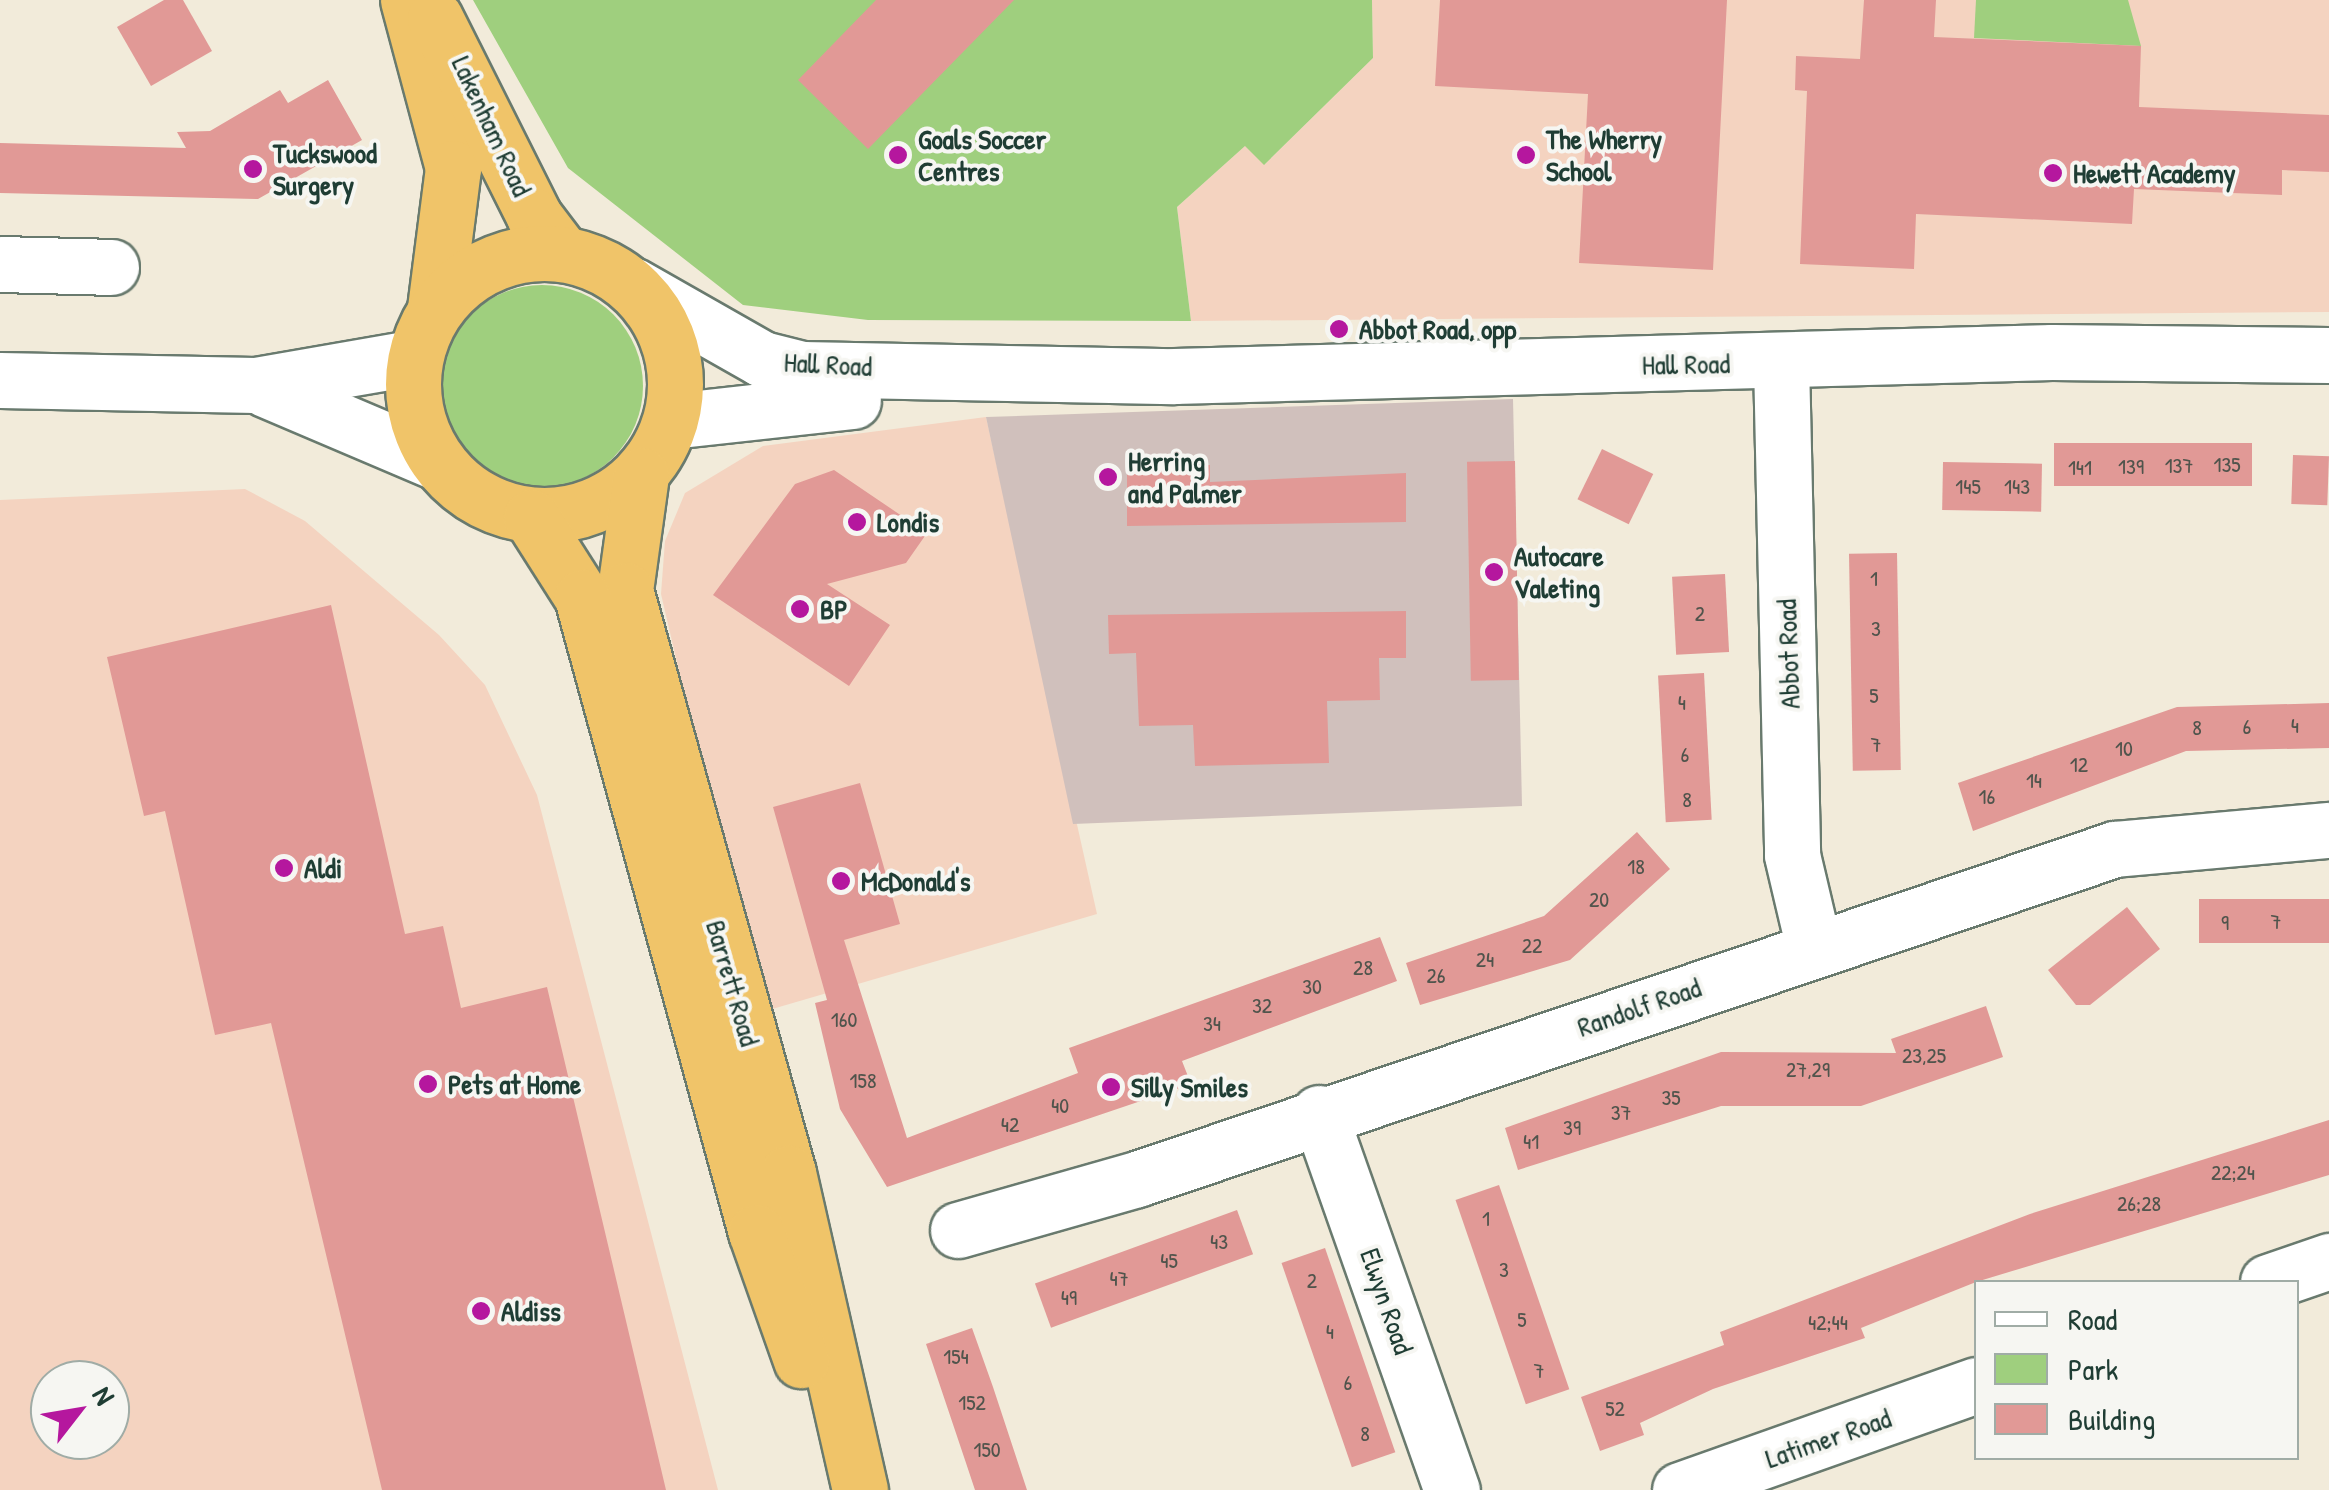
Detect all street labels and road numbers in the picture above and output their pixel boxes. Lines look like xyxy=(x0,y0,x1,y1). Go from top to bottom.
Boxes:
street label: Lakenham Road xyxy=(445,51,539,201)
street label: Hall Road xyxy=(783,345,873,383)
street label: Hall Road xyxy=(1641,346,1731,382)
street label: Abbot Road xyxy=(1769,598,1807,710)
street label: Barrett Road xyxy=(699,916,767,1050)
street label: Randolf Road xyxy=(1573,970,1705,1044)
street label: Elwyn Road xyxy=(1353,1244,1421,1358)
street label: Latimer Road xyxy=(1761,1401,1895,1475)

